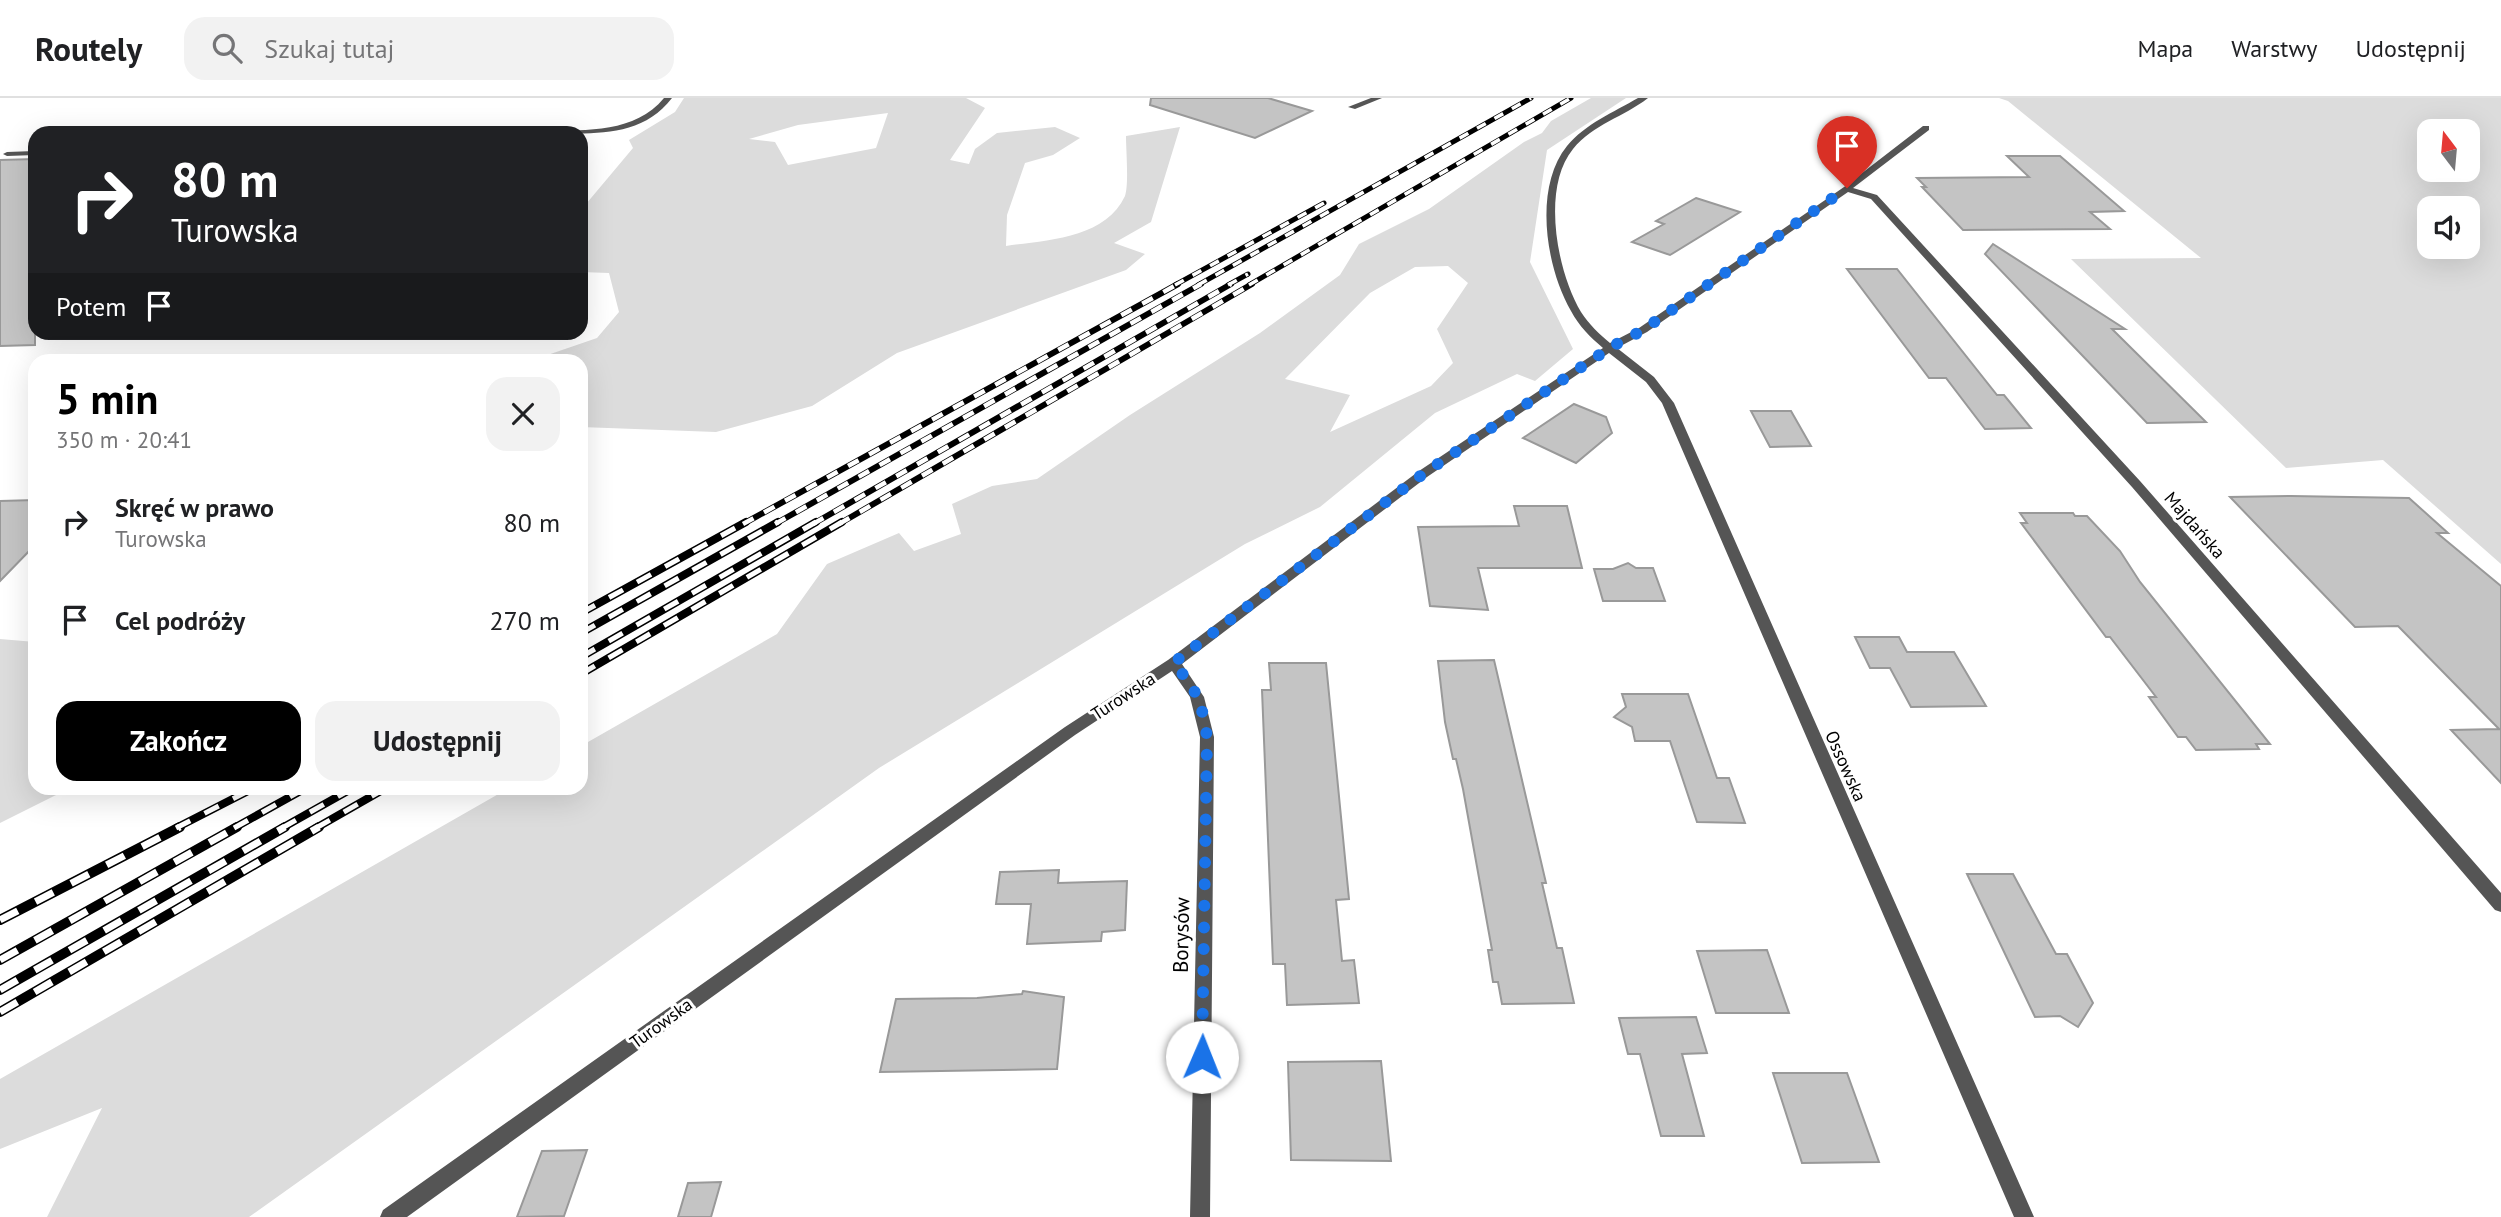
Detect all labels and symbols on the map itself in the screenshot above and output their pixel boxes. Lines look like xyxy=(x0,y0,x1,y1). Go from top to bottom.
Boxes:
pin xyxy=(1817,116,1877,188)
north arrow xyxy=(2417,119,2480,182)
street label: Majdańska xyxy=(2160,487,2230,563)
street label: Turowska xyxy=(1087,667,1159,725)
street label: Ossowska xyxy=(1820,727,1872,805)
street label: Borysów xyxy=(1167,896,1195,973)
street label: Turowska xyxy=(625,993,697,1053)
position arrow xyxy=(1165,1020,1239,1094)

